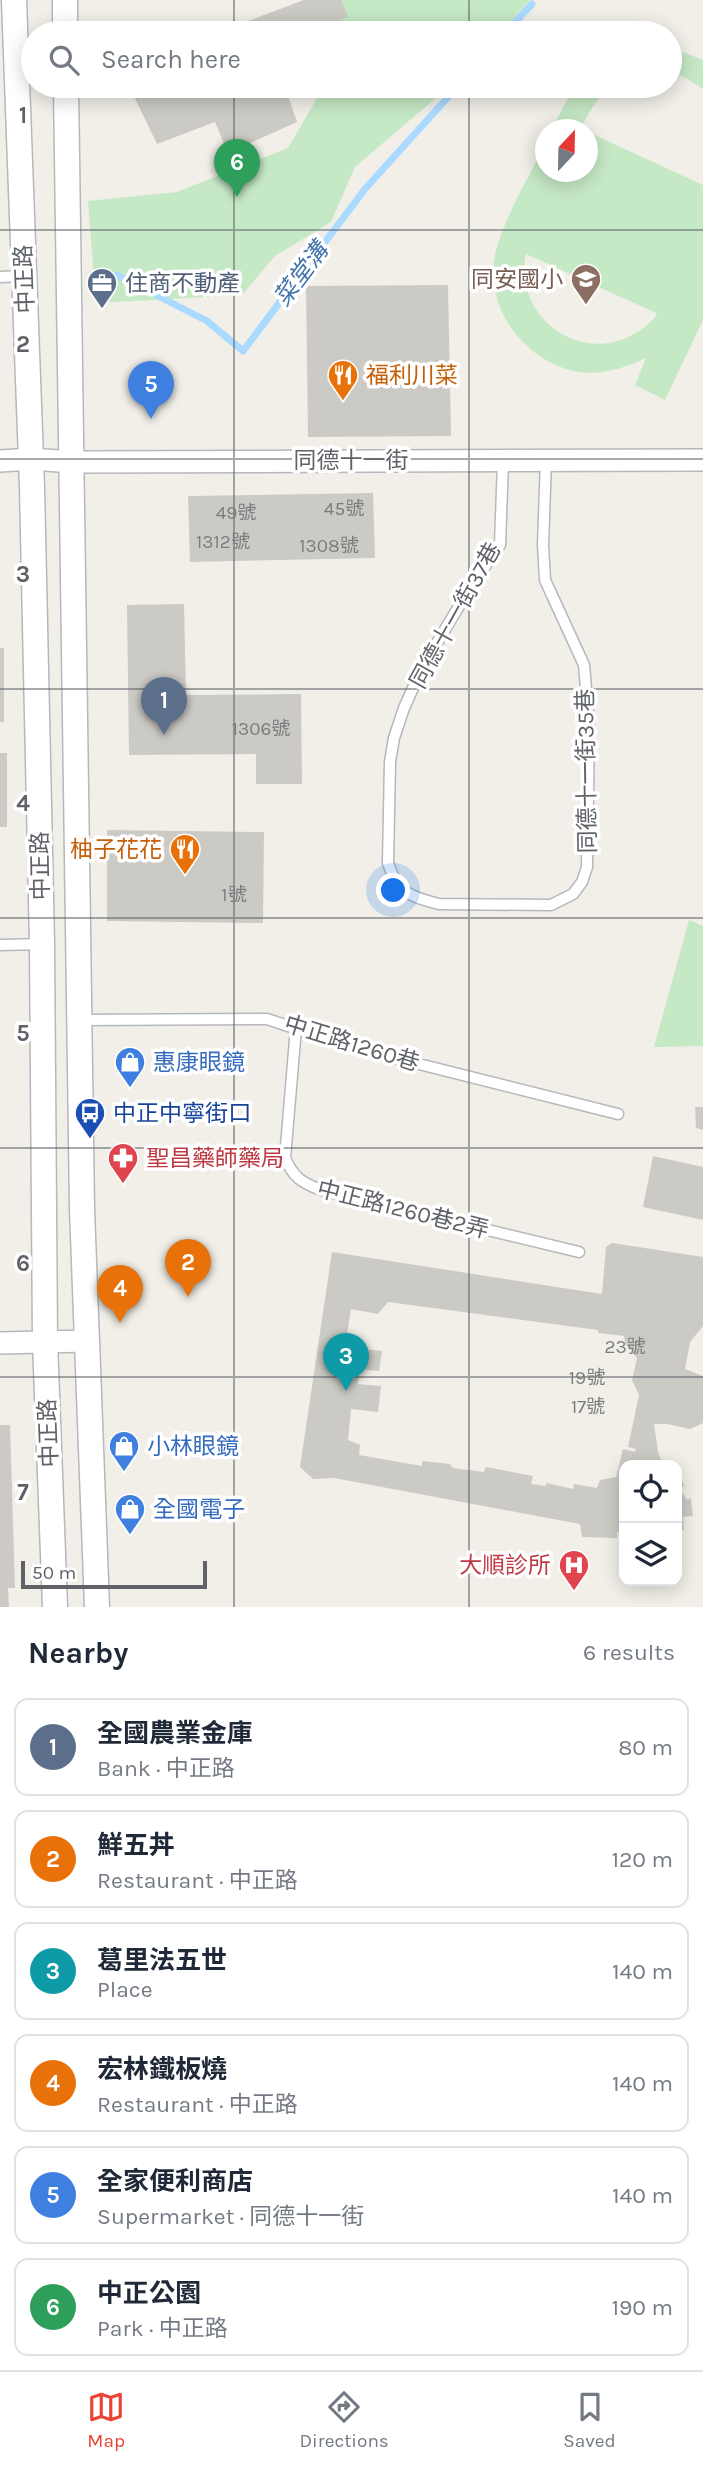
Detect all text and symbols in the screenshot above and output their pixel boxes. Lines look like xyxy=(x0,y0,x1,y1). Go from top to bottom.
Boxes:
search box xyxy=(21,21,682,98)
icon: search xyxy=(45,41,83,79)
text: Search here xyxy=(101,44,241,75)
text: 1 xyxy=(19,102,27,129)
north arrow xyxy=(535,119,598,182)
pin: 6 xyxy=(214,139,260,197)
water label: 菜堂溝 xyxy=(268,234,336,311)
street label: 中正路 xyxy=(10,244,39,314)
school or university icon: 同安國小 xyxy=(569,262,603,306)
office icon: 住商不動產 xyxy=(85,266,119,310)
place label: 同安國小 xyxy=(471,266,563,293)
place label: 住商不動產 xyxy=(125,270,240,297)
text: 2 xyxy=(16,331,30,358)
restaurant icon: 福利川菜 xyxy=(326,358,360,402)
pin: 5 xyxy=(128,361,174,419)
place label: 福利川菜 xyxy=(366,362,458,389)
street label: 同德十一街 xyxy=(294,447,409,474)
house number: 45號 xyxy=(324,498,364,520)
house number: 49號 xyxy=(216,502,256,524)
house number: 1312號 xyxy=(196,531,250,553)
house number: 1308號 xyxy=(299,535,359,557)
street label: 同德十一街37巷 xyxy=(404,538,507,693)
text: 3 xyxy=(16,561,30,588)
pin: 1 xyxy=(141,677,187,735)
street label: 同德十一街35巷 xyxy=(572,688,601,854)
house number: 1306號 xyxy=(232,718,290,740)
text: 4 xyxy=(16,790,30,817)
street label: 中正路 xyxy=(26,831,55,901)
restaurant icon: 柚子花花 xyxy=(168,832,202,876)
place label: 柚子花花 xyxy=(70,836,162,863)
your location xyxy=(376,873,410,907)
house number: 1號 xyxy=(221,884,247,906)
street label: 中正路1260巷 xyxy=(281,1010,423,1077)
text: 5 xyxy=(16,1020,30,1047)
shop icon: 惠康眼鏡 xyxy=(113,1045,147,1089)
place label: 惠康眼鏡 xyxy=(153,1049,245,1076)
bus stop icon: 中正中寧街口 xyxy=(73,1096,107,1140)
place label: 中正中寧街口 xyxy=(113,1100,251,1127)
pharmacy icon: 聖昌藥師藥局 xyxy=(106,1141,140,1185)
place label: 聖昌藥師藥局 xyxy=(146,1145,284,1172)
street label: 中正路1260巷2弄 xyxy=(314,1175,492,1244)
pin: 2 xyxy=(165,1239,211,1297)
text: 6 xyxy=(16,1250,30,1277)
pin: 4 xyxy=(97,1265,143,1323)
pin: 3 xyxy=(323,1333,369,1391)
house number: 23號 xyxy=(604,1336,646,1358)
house number: 19號 xyxy=(569,1367,605,1389)
house number: 17號 xyxy=(571,1396,605,1418)
street label: 中正路 xyxy=(34,1398,63,1468)
shop icon: 小林眼鏡 xyxy=(107,1429,141,1473)
place label: 小林眼鏡 xyxy=(147,1433,239,1460)
map controls xyxy=(619,1460,682,1586)
button: locate xyxy=(619,1460,682,1523)
text: 7 xyxy=(17,1479,29,1506)
shop icon: 全國電子 xyxy=(113,1492,147,1536)
place label: 全國電子 xyxy=(153,1496,245,1523)
button: layers xyxy=(619,1523,682,1586)
hospital icon: 大順診所 xyxy=(557,1548,591,1592)
place label: 大順診所 xyxy=(459,1552,551,1579)
scale bar xyxy=(21,1558,206,1590)
text: 50 m xyxy=(32,1562,76,1584)
text: Nearby xyxy=(28,1635,128,1671)
text: 6 results xyxy=(583,1639,675,1666)
text: 全國農業金庫 xyxy=(97,1718,253,1749)
text: 1 xyxy=(49,1734,57,1761)
text: 80 m xyxy=(618,1734,673,1761)
text: Bank · 中正路 xyxy=(97,1755,235,1782)
text: 鮮五丼 xyxy=(97,1830,175,1861)
text: 2 xyxy=(46,1846,60,1873)
text: 120 m xyxy=(611,1846,673,1873)
text: Restaurant · 中正路 xyxy=(97,1867,298,1894)
text: 葛里法五世 xyxy=(97,1945,227,1976)
text: 3 xyxy=(46,1958,60,1985)
text: 140 m xyxy=(612,1958,673,1985)
text: Place xyxy=(97,1976,153,2003)
text: 宏林鐵板燒 xyxy=(97,2054,227,2085)
text: 4 xyxy=(46,2070,60,2097)
text: 140 m xyxy=(612,2070,673,2097)
text: Restaurant · 中正路 xyxy=(97,2091,298,2118)
text: 全家便利商店 xyxy=(97,2166,253,2197)
text: 5 xyxy=(46,2182,60,2209)
text: 140 m xyxy=(612,2182,673,2209)
text: Supermarket · 同德十一街 xyxy=(97,2203,364,2230)
text: 中正公園 xyxy=(97,2278,201,2309)
text: 6 xyxy=(46,2294,60,2321)
text: 190 m xyxy=(611,2294,673,2321)
text: Park · 中正路 xyxy=(97,2315,228,2342)
tab: Map xyxy=(87,2388,125,2452)
tab: Directions xyxy=(300,2388,389,2452)
tab: Saved xyxy=(563,2388,616,2452)

